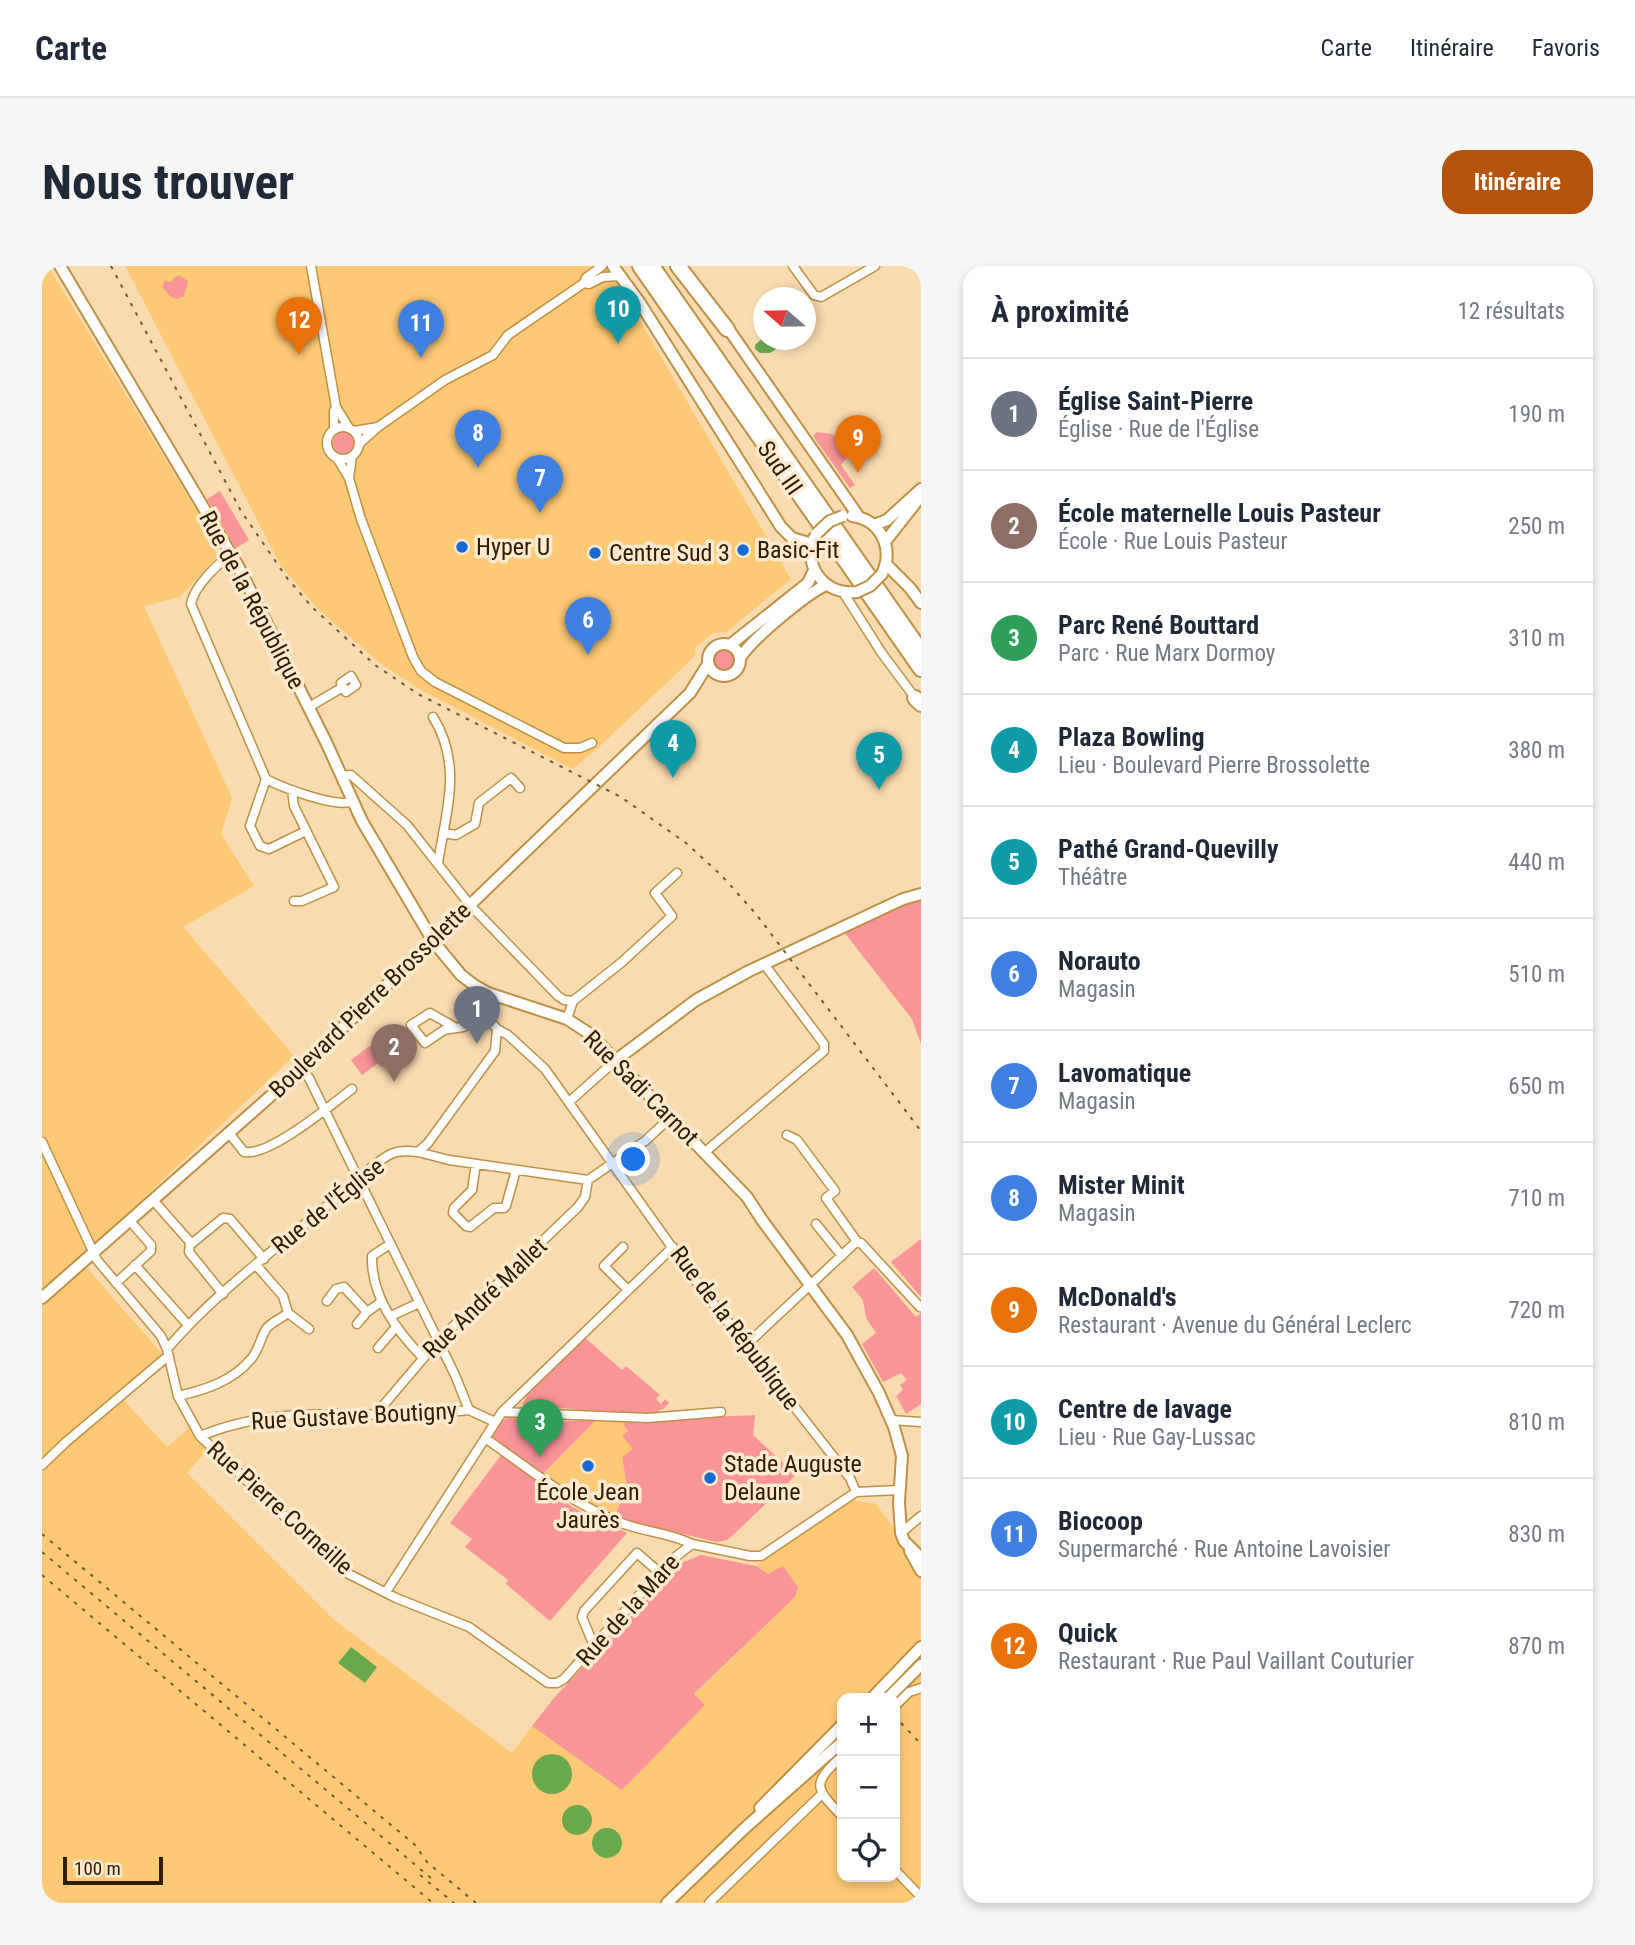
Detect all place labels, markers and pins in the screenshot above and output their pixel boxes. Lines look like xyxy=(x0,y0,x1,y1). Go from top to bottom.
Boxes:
pin: 10 xyxy=(595,286,641,344)
pin: 12 xyxy=(276,297,322,355)
pin: 11 xyxy=(398,300,444,358)
pin: 8 xyxy=(455,410,501,468)
pin: 9 xyxy=(835,415,881,473)
pin: 7 xyxy=(517,455,563,513)
place label: Hyper U xyxy=(476,533,550,561)
place label: Basic-Fit xyxy=(757,536,839,564)
marker: Hyper U xyxy=(454,539,470,555)
place label: Centre Sud 3 xyxy=(609,539,730,567)
marker: Basic-Fit xyxy=(735,542,751,558)
marker: Centre Sud 3 xyxy=(587,545,603,561)
pin: 6 xyxy=(565,597,611,655)
pin: 4 xyxy=(650,720,696,778)
pin: 5 xyxy=(856,732,902,790)
pin: 1 xyxy=(454,986,500,1044)
pin: 2 xyxy=(371,1024,417,1082)
pin: 3 xyxy=(517,1399,563,1457)
place label: Stade Auguste Delaune xyxy=(724,1450,862,1506)
marker: École Jean Jaurès xyxy=(580,1458,596,1474)
marker: Stade Auguste Delaune xyxy=(702,1470,718,1486)
place label: École Jean Jaurès xyxy=(536,1478,640,1534)

